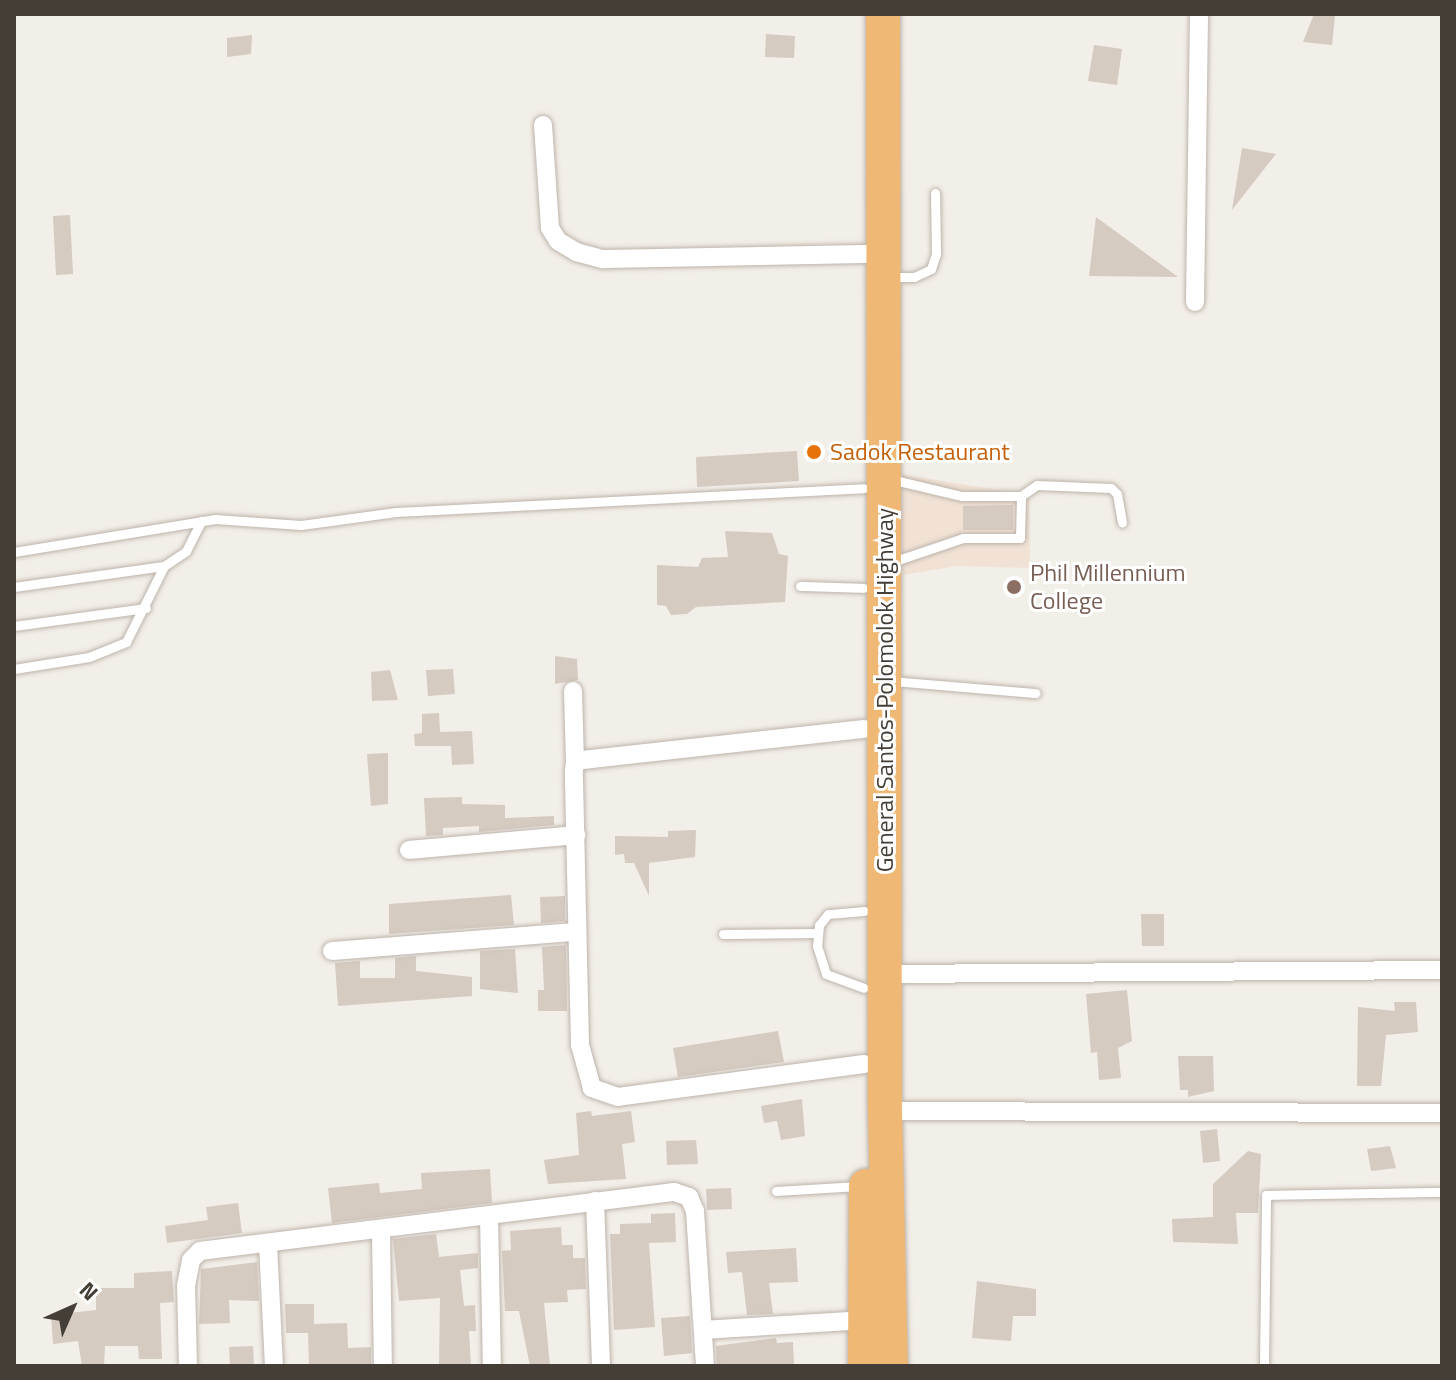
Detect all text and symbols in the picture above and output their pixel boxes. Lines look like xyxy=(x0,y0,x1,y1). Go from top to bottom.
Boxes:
place label: Sadok Restaurant xyxy=(830,438,1010,466)
marker: Sadok Restaurant xyxy=(805,443,823,461)
street label: General Santos-Polomolok Highway xyxy=(871,508,899,872)
place label: Phil Millennium College xyxy=(1030,559,1186,615)
marker: Phil Millennium College xyxy=(1005,578,1023,596)
north arrow xyxy=(32,1268,112,1348)
text: N xyxy=(72,1274,106,1308)

